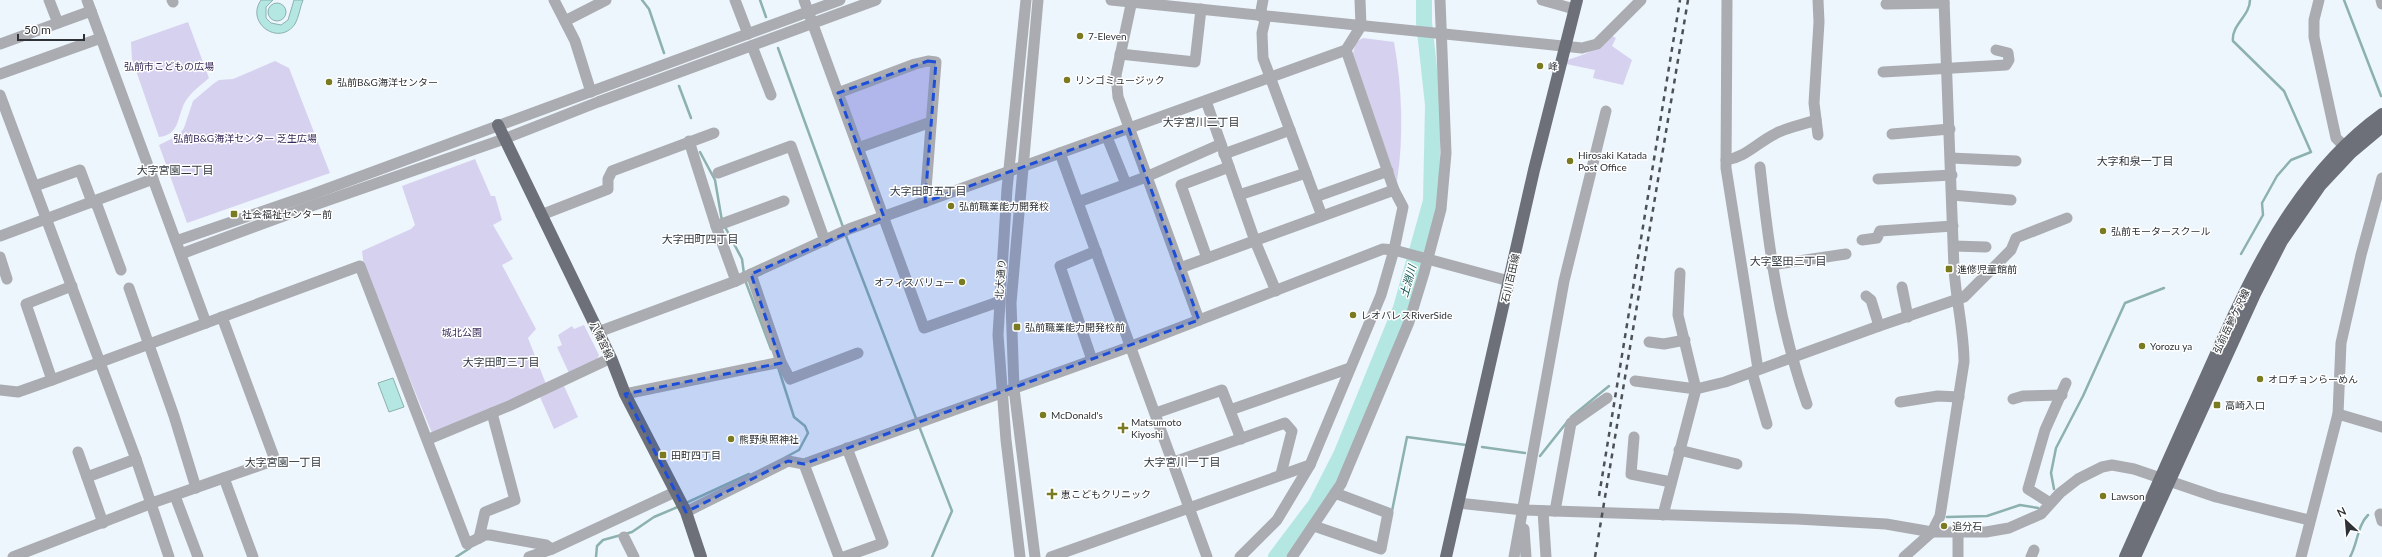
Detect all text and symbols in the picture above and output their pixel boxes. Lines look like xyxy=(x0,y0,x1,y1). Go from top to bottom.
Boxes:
scale bar xyxy=(18,16,84,42)
text: 50 m xyxy=(24,22,51,37)
place label: 7-Eleven xyxy=(1088,30,1127,42)
marker: 7-Eleven xyxy=(1075,31,1085,41)
park label: 弘前市こどもの広場 xyxy=(124,60,214,72)
place label: 峰 xyxy=(1548,60,1558,72)
marker: 峰 xyxy=(1535,61,1545,71)
place label: リンゴミュージック xyxy=(1075,74,1165,86)
marker: リンゴミュージック xyxy=(1062,75,1072,85)
place label: 弘前B&G海洋センター xyxy=(337,76,438,88)
marker: 弘前B&G海洋センター xyxy=(324,77,334,87)
district label: 大字宮川二丁目 xyxy=(1163,115,1240,128)
park label: 弘前B&G海洋センター 芝生広場 xyxy=(173,132,317,144)
place label: Hirosaki Katada Post Office xyxy=(1578,149,1647,173)
district label: 大字和泉一丁目 xyxy=(2097,154,2174,167)
marker: Hirosaki Katada Post Office xyxy=(1565,156,1575,166)
district label: 大字宮園二丁目 xyxy=(137,163,214,176)
district label: 大字田町五丁目 xyxy=(890,184,967,197)
place label: 弘前職業能力開発校 xyxy=(959,200,1049,212)
marker: 弘前職業能力開発校 xyxy=(946,201,956,211)
place label: 社会福祉センター前 xyxy=(242,208,332,220)
marker: 社会福祉センター前 xyxy=(229,209,239,219)
place label: 弘前モータースクール xyxy=(2111,225,2211,237)
marker: 弘前モータースクール xyxy=(2098,226,2108,236)
district label: 大字田町四丁目 xyxy=(662,232,739,245)
street label: 石川百田線 xyxy=(1499,252,1521,304)
district label: 大字堅田三丁目 xyxy=(1750,254,1827,267)
street label: 北大通り xyxy=(993,259,1007,299)
water label: 土淵川 xyxy=(1397,262,1419,299)
place label: 進修児童館前 xyxy=(1957,263,2017,275)
marker: 進修児童館前 xyxy=(1944,264,1954,274)
place label: オフィスバリュー xyxy=(874,276,954,288)
marker: オフィスバリュー xyxy=(957,277,967,287)
street label: 弘前岳鰺ケ沢線 xyxy=(2210,287,2252,355)
place label: レオパレスRiverSide xyxy=(1361,309,1452,321)
marker: レオパレスRiverSide xyxy=(1348,310,1358,320)
street label: 八幡宮線 xyxy=(588,319,616,361)
place label: 弘前職業能力開発校前 xyxy=(1025,321,1125,333)
marker: 弘前職業能力開発校前 xyxy=(1012,322,1022,332)
park label: 城北公園 xyxy=(442,326,482,338)
place label: Yorozu ya xyxy=(2150,340,2192,352)
marker: Yorozu ya xyxy=(2137,341,2147,351)
district label: 大字田町三丁目 xyxy=(463,355,540,368)
place label: オロチョンらーめん xyxy=(2268,373,2358,385)
marker: オロチョンらーめん xyxy=(2255,374,2265,384)
place label: 高崎入口 xyxy=(2225,399,2265,411)
marker: 高崎入口 xyxy=(2212,400,2222,410)
place label: McDonald's xyxy=(1051,409,1103,421)
marker: McDonald's xyxy=(1038,410,1048,420)
place label: Matsumoto Kiyoshi xyxy=(1131,416,1182,440)
marker: Matsumoto Kiyoshi xyxy=(1118,423,1128,433)
place label: 熊野奥照神社 xyxy=(739,433,799,445)
marker: 熊野奥照神社 xyxy=(726,434,736,444)
place label: 田町四丁目 xyxy=(671,449,721,461)
marker: 田町四丁目 xyxy=(658,450,668,460)
district label: 大字宮園一丁目 xyxy=(245,455,322,468)
district label: 大字宮川一丁目 xyxy=(1144,455,1221,468)
marker: 恵こどもクリニック xyxy=(1046,488,1058,500)
place label: 恵こどもクリニック xyxy=(1061,488,1151,500)
place label: Lawson xyxy=(2111,490,2144,502)
marker: Lawson xyxy=(2098,491,2108,501)
north arrow xyxy=(2326,501,2366,541)
text: N xyxy=(2335,504,2348,519)
place label: 追分石 xyxy=(1952,520,1982,532)
marker: 追分石 xyxy=(1939,521,1949,531)

